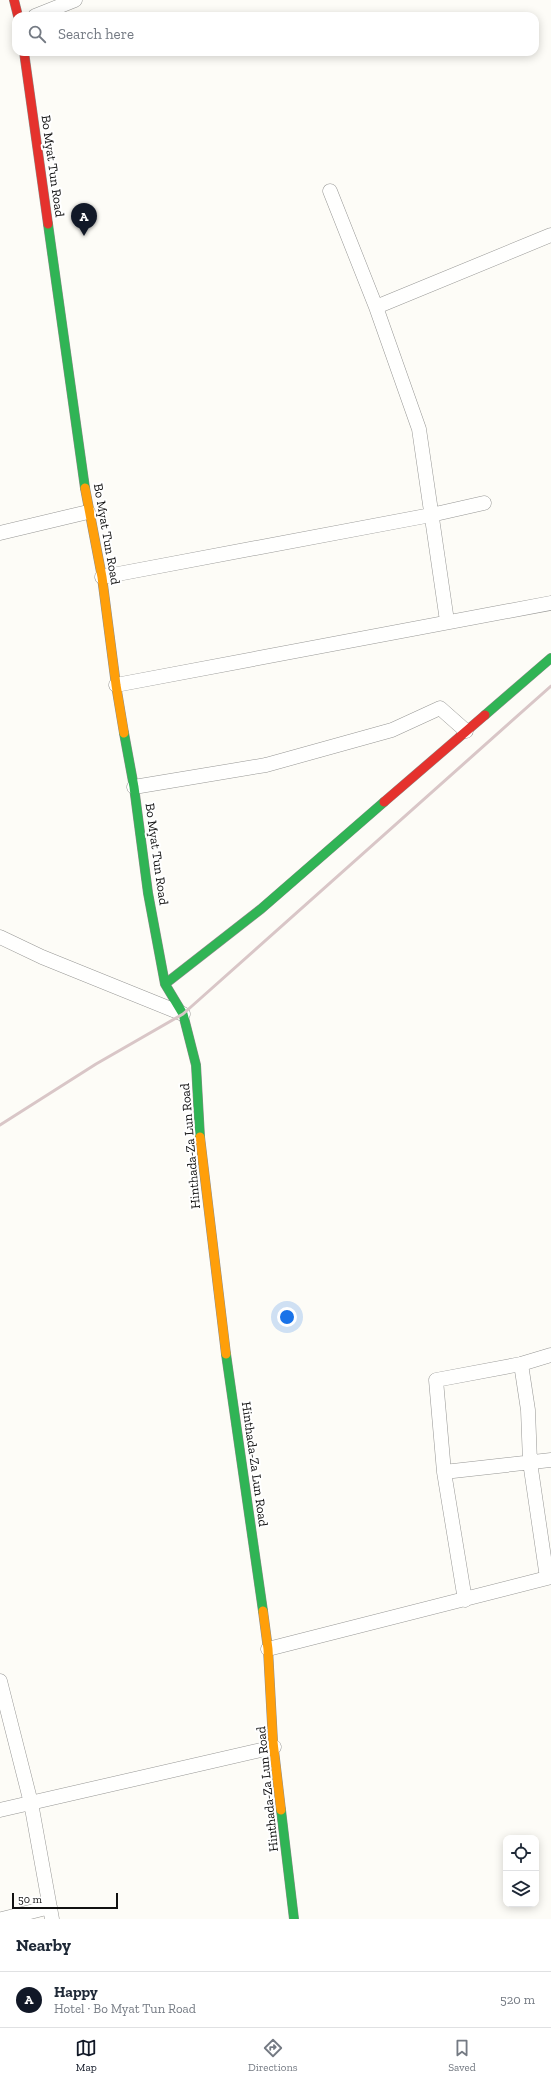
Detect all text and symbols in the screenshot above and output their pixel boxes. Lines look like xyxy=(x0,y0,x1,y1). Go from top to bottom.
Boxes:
search box xyxy=(12,12,539,56)
icon: search xyxy=(26,23,48,45)
text: Search here xyxy=(58,25,134,43)
street label: Bo Myat Tun Road xyxy=(38,114,68,218)
pin: A xyxy=(71,203,97,236)
street label: Bo Myat Tun Road xyxy=(91,482,123,586)
street label: Bo Myat Tun Road xyxy=(142,802,172,906)
street label: Hinthada-Za Lun Road xyxy=(177,1083,203,1209)
your location xyxy=(277,1307,297,1327)
street label: Hinthada-Za Lun Road xyxy=(239,1400,271,1528)
street label: Hinthada-Za Lun Road xyxy=(253,1725,281,1853)
map controls xyxy=(503,1835,539,1907)
button: locate xyxy=(503,1835,539,1871)
button: layers xyxy=(503,1871,539,1907)
scale bar xyxy=(12,1891,118,1910)
text: 50 m xyxy=(18,1893,42,1906)
text: Nearby xyxy=(16,1935,71,1955)
text: Happy xyxy=(54,1983,98,2001)
text: A xyxy=(25,1992,33,2007)
text: 520 m xyxy=(500,1992,535,2007)
text: Hotel · Bo Myat Tun Road xyxy=(54,2001,196,2016)
tab: Map xyxy=(75,2037,97,2074)
tab: Directions xyxy=(248,2037,298,2074)
tab: Saved xyxy=(448,2037,476,2074)

